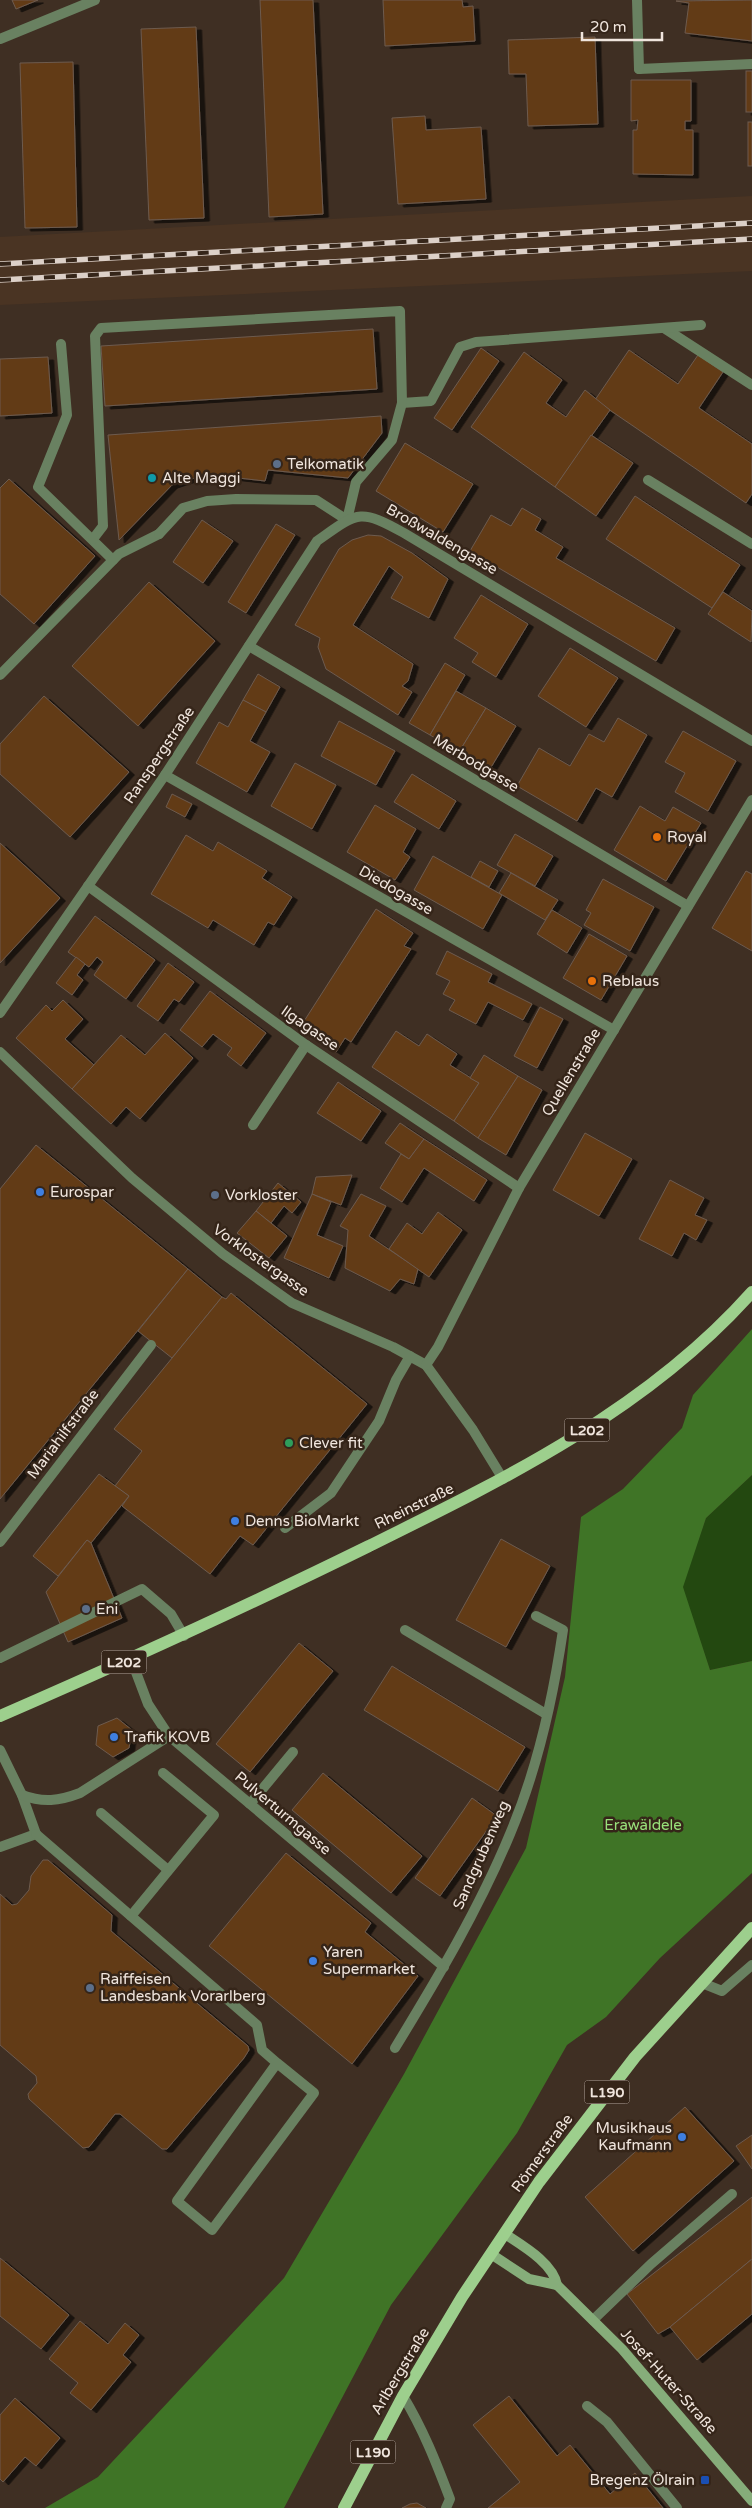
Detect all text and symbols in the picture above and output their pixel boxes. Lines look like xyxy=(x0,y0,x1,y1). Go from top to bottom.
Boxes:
scale bar xyxy=(582,10,662,42)
text: 20 m xyxy=(590,18,627,36)
place label: Telkomatik xyxy=(287,455,364,473)
marker: Telkomatik xyxy=(271,458,283,470)
place label: Alte Maggi xyxy=(162,469,240,487)
marker: Alte Maggi xyxy=(146,472,158,484)
street label: Broßwaldengasse xyxy=(383,500,501,578)
street label: Ranspergstraße xyxy=(120,703,198,807)
street label: Merbodgasse xyxy=(430,730,522,796)
place label: Royal xyxy=(667,828,707,846)
marker: Royal xyxy=(651,831,663,843)
street label: Diedogasse xyxy=(356,862,436,918)
place label: Reblaus xyxy=(602,972,659,990)
marker: Reblaus xyxy=(586,975,598,987)
street label: Ilgagasse xyxy=(278,1002,342,1054)
street label: Quellenstraße xyxy=(538,1025,604,1119)
place label: Eurospar xyxy=(50,1183,114,1201)
marker: Eurospar xyxy=(34,1186,46,1198)
place label: Vorkloster xyxy=(225,1186,298,1204)
marker: Vorkloster xyxy=(209,1189,221,1201)
street label: Vorklostergasse xyxy=(210,1220,312,1300)
street label: Mariahilfstraße xyxy=(23,1386,103,1482)
road number: L202 xyxy=(564,1418,610,1442)
place label: Clever fit xyxy=(299,1434,363,1452)
marker: Clever fit xyxy=(283,1437,295,1449)
street label: Rheinstraße xyxy=(371,1479,457,1533)
place label: Denns BioMarkt xyxy=(245,1512,360,1530)
marker: Denns BioMarkt xyxy=(229,1515,241,1527)
place label: Eni xyxy=(96,1600,118,1618)
marker: Eni xyxy=(80,1603,92,1615)
road number: L202 xyxy=(102,1650,146,1674)
place label: Trafik KOVB xyxy=(124,1728,210,1746)
marker: Trafik KOVB xyxy=(108,1731,120,1743)
street label: Pulverturmgasse xyxy=(231,1768,335,1858)
street label: Sandgrubenweg xyxy=(449,1798,513,1912)
park label: Erawäldele xyxy=(604,1816,682,1834)
place label: Yaren Supermarket xyxy=(323,1943,415,1978)
marker: Yaren Supermarket xyxy=(307,1955,319,1967)
place label: Raiffeisen Landesbank Vorarlberg xyxy=(100,1970,266,2005)
marker: Raiffeisen Landesbank Vorarlberg xyxy=(84,1982,96,1994)
road number: L190 xyxy=(584,2080,630,2104)
street label: Römerstraße xyxy=(508,2110,576,2196)
place label: Musikhaus Kaufmann xyxy=(596,2119,672,2154)
marker: Musikhaus Kaufmann xyxy=(676,2131,688,2143)
street label: Arlbergstraße xyxy=(367,2324,433,2418)
street label: Josef-Huter-Straße xyxy=(617,2325,721,2437)
road number: L190 xyxy=(350,2440,396,2464)
place label: Bregenz Ölrain xyxy=(589,2471,695,2489)
marker: Bregenz Ölrain xyxy=(699,2474,711,2486)

